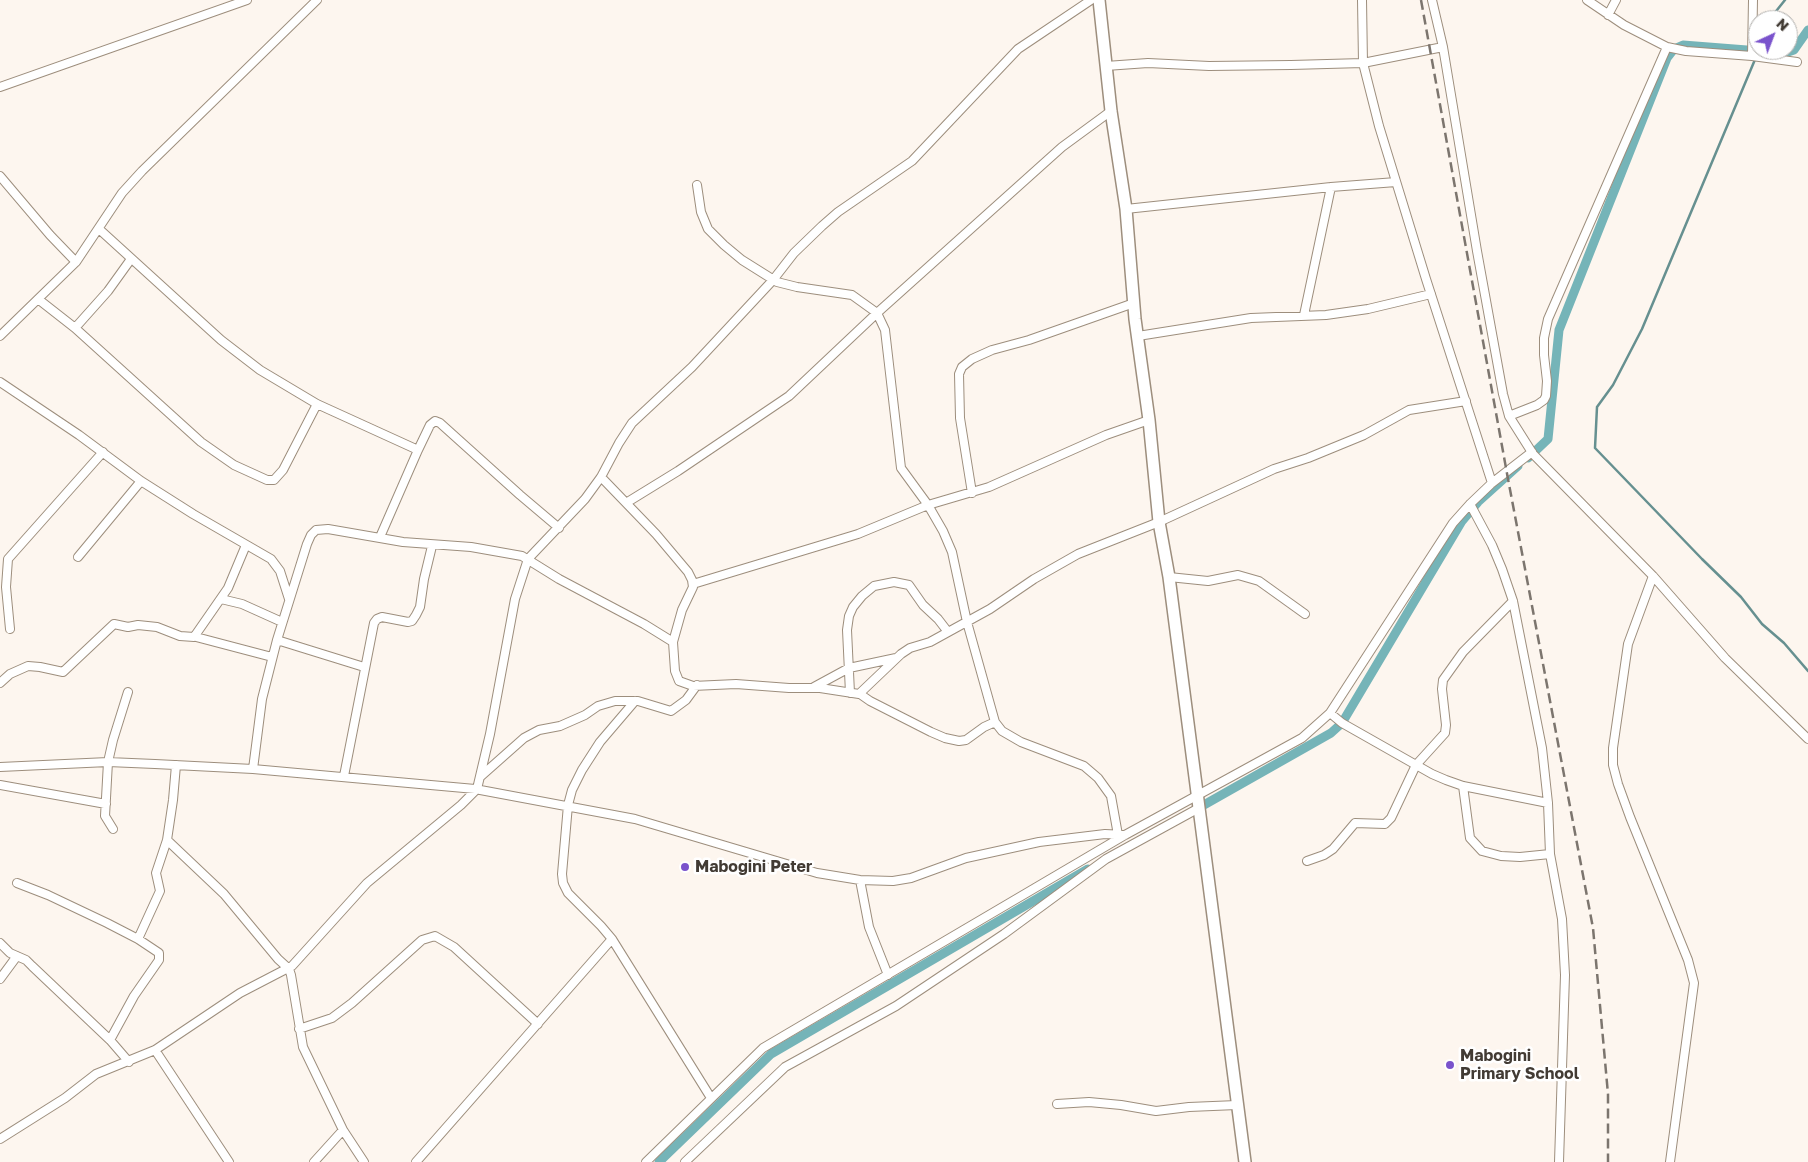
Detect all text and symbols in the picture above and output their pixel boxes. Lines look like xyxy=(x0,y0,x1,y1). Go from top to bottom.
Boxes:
north arrow xyxy=(1748,10,1798,60)
text: N xyxy=(1773,15,1793,34)
place label: Mabogini Peter xyxy=(695,857,812,877)
marker: Mabogini Peter xyxy=(679,861,691,873)
place label: Mabogini Primary School xyxy=(1460,1046,1579,1084)
marker: Mabogini Primary School xyxy=(1444,1059,1456,1071)

